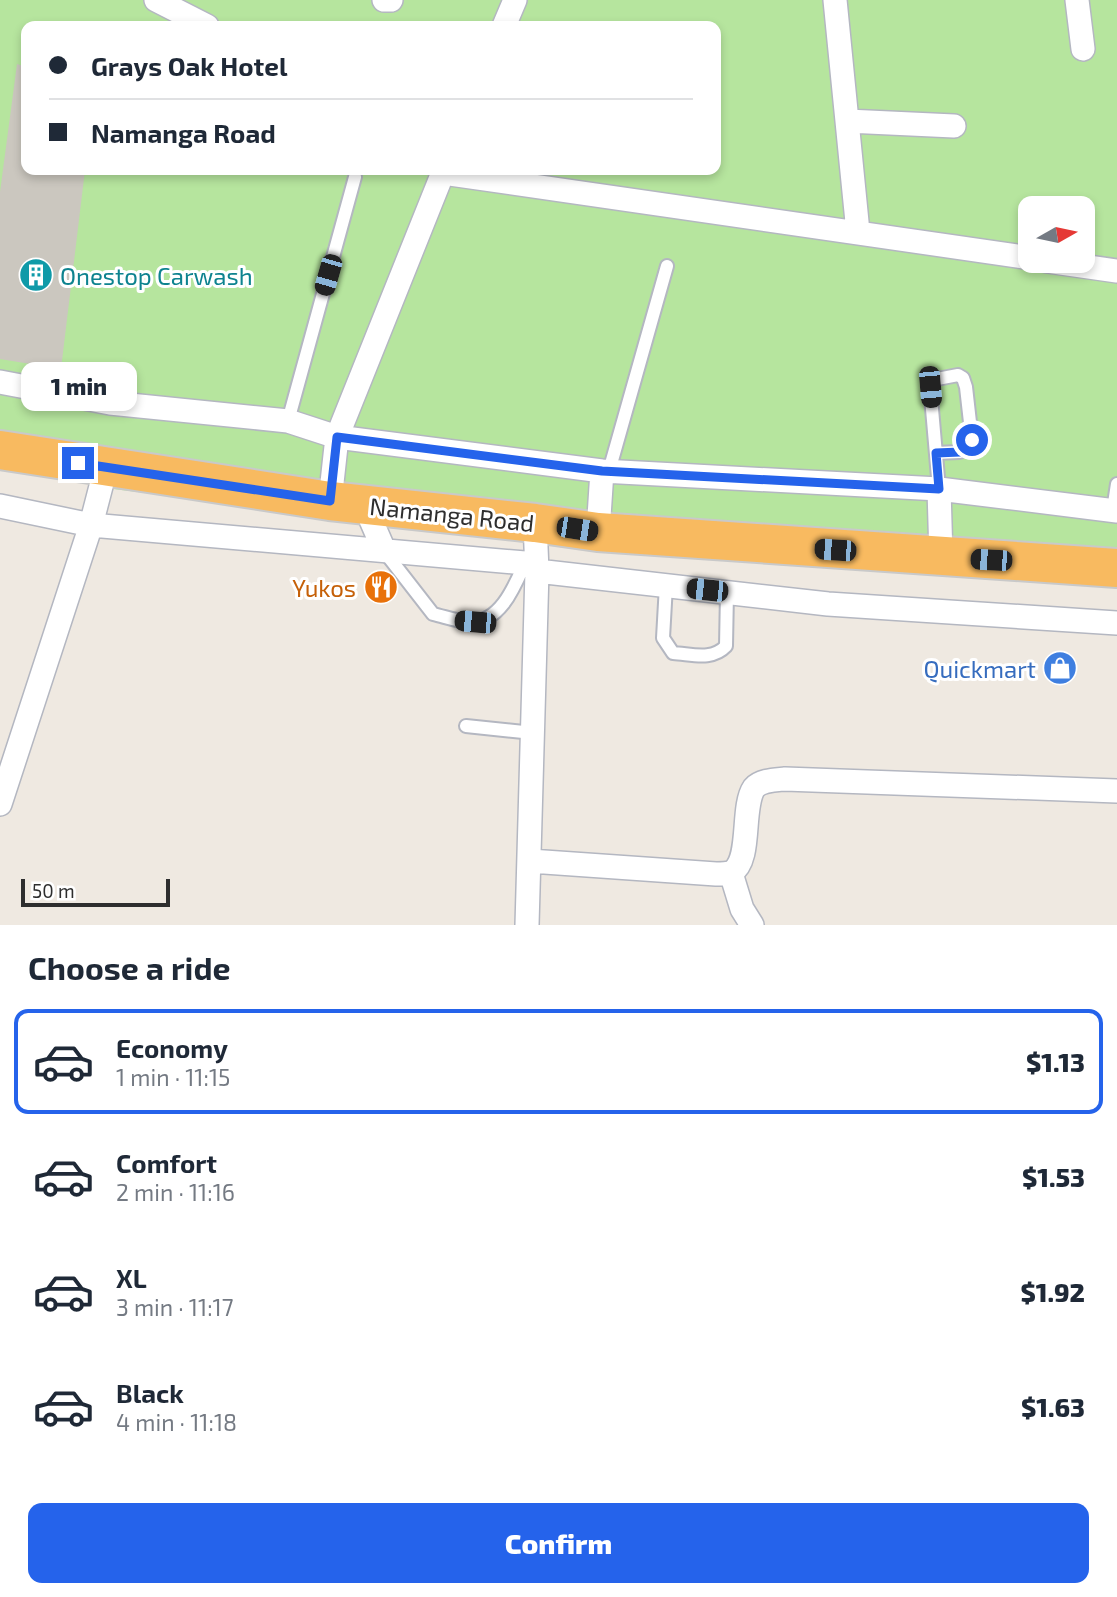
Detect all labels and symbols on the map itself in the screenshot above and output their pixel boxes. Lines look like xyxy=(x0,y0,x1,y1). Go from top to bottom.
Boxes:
north arrow xyxy=(1018,196,1096,273)
car xyxy=(313,252,344,298)
building icon: Onestop Carwash xyxy=(17,256,55,294)
place label: Onestop Carwash xyxy=(60,261,253,290)
callout: 1 min xyxy=(20,362,136,410)
car xyxy=(918,365,943,409)
route start xyxy=(956,424,988,456)
route end xyxy=(62,447,94,479)
street label: Namanga Road xyxy=(368,491,536,537)
car xyxy=(555,515,600,543)
car xyxy=(814,538,857,562)
car xyxy=(970,548,1013,572)
restaurant icon: Yukos xyxy=(362,568,400,606)
place label: Yukos xyxy=(292,573,356,602)
car xyxy=(686,577,729,603)
car xyxy=(454,610,497,634)
shop icon: Quickmart xyxy=(1041,649,1079,687)
place label: Quickmart xyxy=(923,654,1036,683)
scale bar xyxy=(21,876,170,908)

